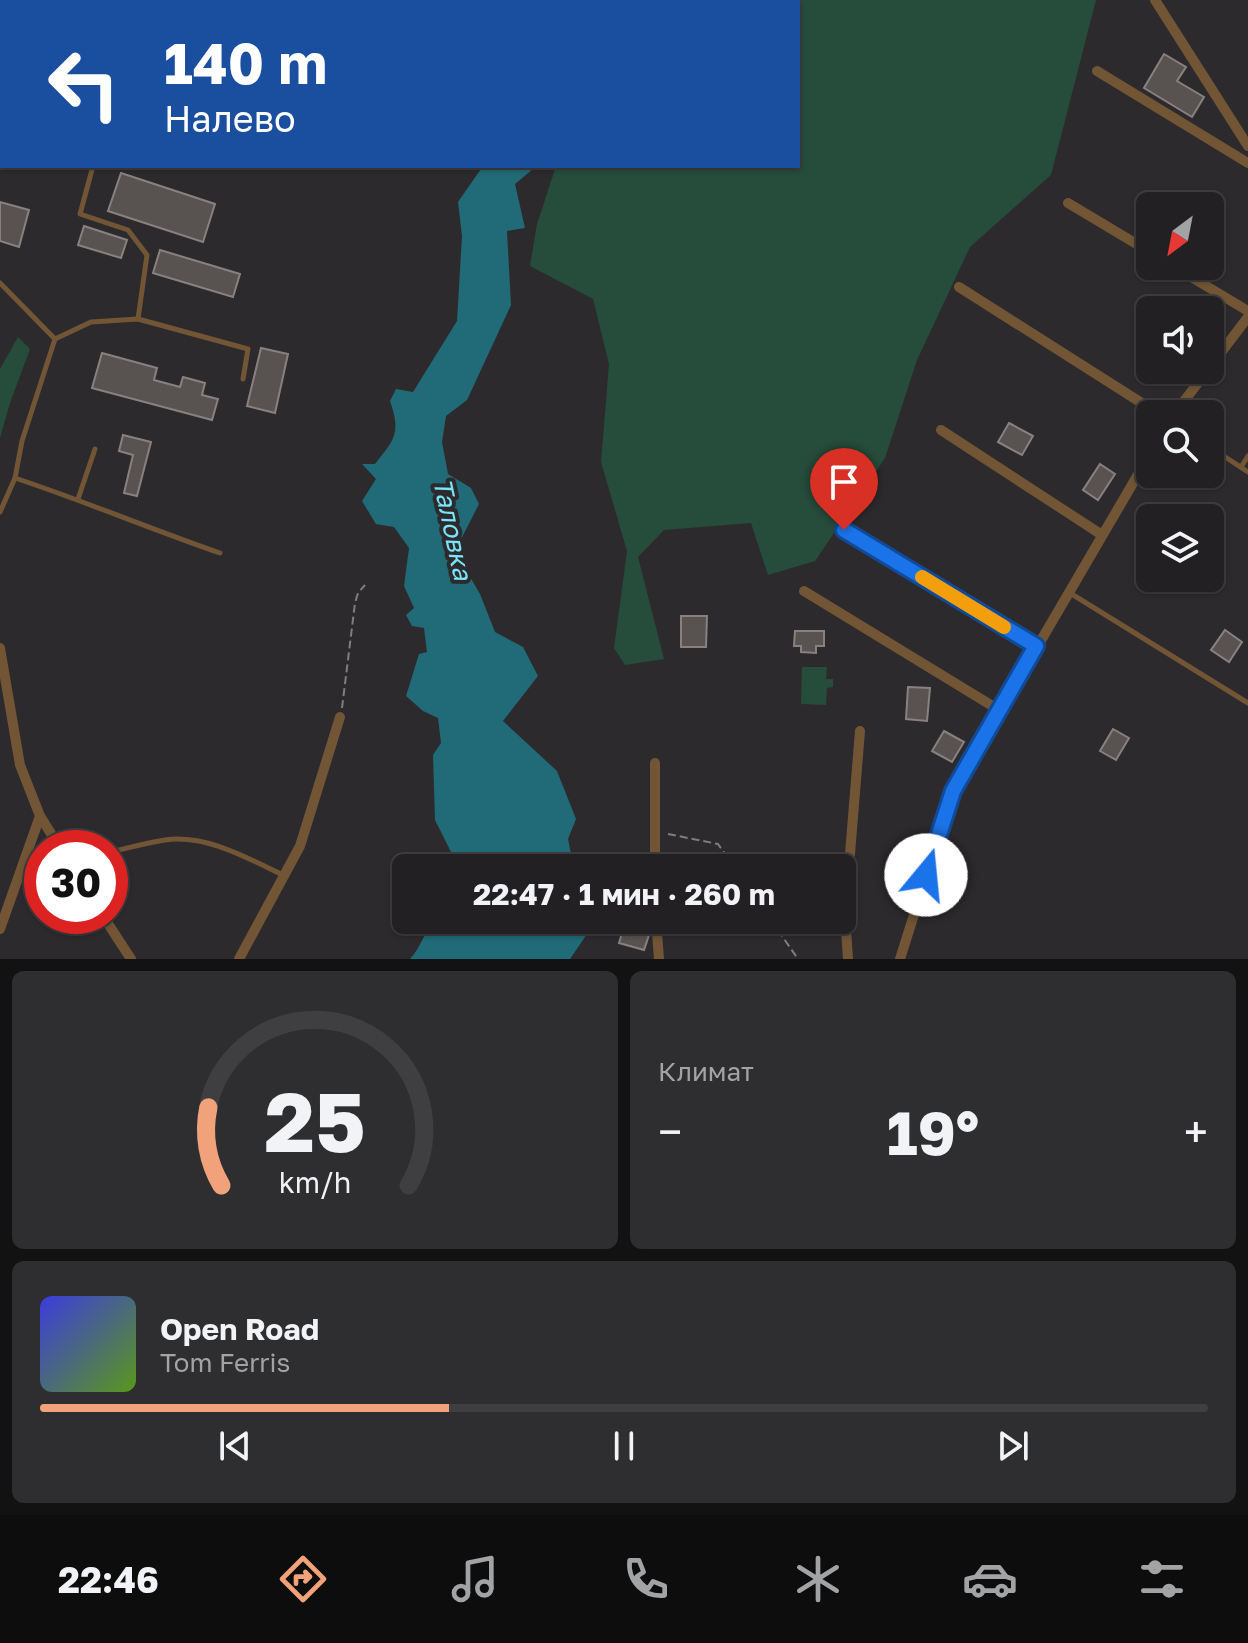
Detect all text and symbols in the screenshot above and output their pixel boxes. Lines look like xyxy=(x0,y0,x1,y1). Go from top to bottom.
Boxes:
text: 140 m xyxy=(164,29,327,96)
icon: left xyxy=(32,32,136,136)
text: Налево xyxy=(164,97,296,140)
north arrow xyxy=(1136,192,1224,280)
map controls xyxy=(1136,192,1224,592)
button: sound xyxy=(1136,296,1224,384)
button: search xyxy=(1136,400,1224,488)
pin xyxy=(810,448,878,530)
icon: arrive xyxy=(822,460,866,504)
water label: Таловка xyxy=(427,475,479,584)
button: layers xyxy=(1136,504,1224,592)
speed limit sign: 30 xyxy=(24,830,128,934)
position arrow xyxy=(884,833,968,917)
text: 22:47 · 1 мин · 260 m xyxy=(473,876,775,912)
text: Климат xyxy=(658,1056,754,1087)
text: 25 xyxy=(264,1070,366,1170)
text: 19° xyxy=(887,1096,979,1168)
text: − xyxy=(658,1105,682,1158)
text: + xyxy=(1184,1105,1208,1158)
text: km/h xyxy=(279,1165,351,1199)
text: Open Road xyxy=(160,1311,319,1347)
text: Tom Ferris xyxy=(160,1347,290,1378)
icon: previous xyxy=(213,1424,257,1468)
icon: pause xyxy=(602,1424,646,1468)
icon: next xyxy=(991,1424,1035,1468)
icon: directions xyxy=(275,1551,331,1607)
icon: music xyxy=(447,1551,503,1607)
icon: phone xyxy=(618,1551,674,1607)
icon: climate xyxy=(790,1551,846,1607)
icon: car xyxy=(962,1551,1018,1607)
icon: filters xyxy=(1134,1551,1190,1607)
text: 22:46 xyxy=(58,1558,159,1601)

